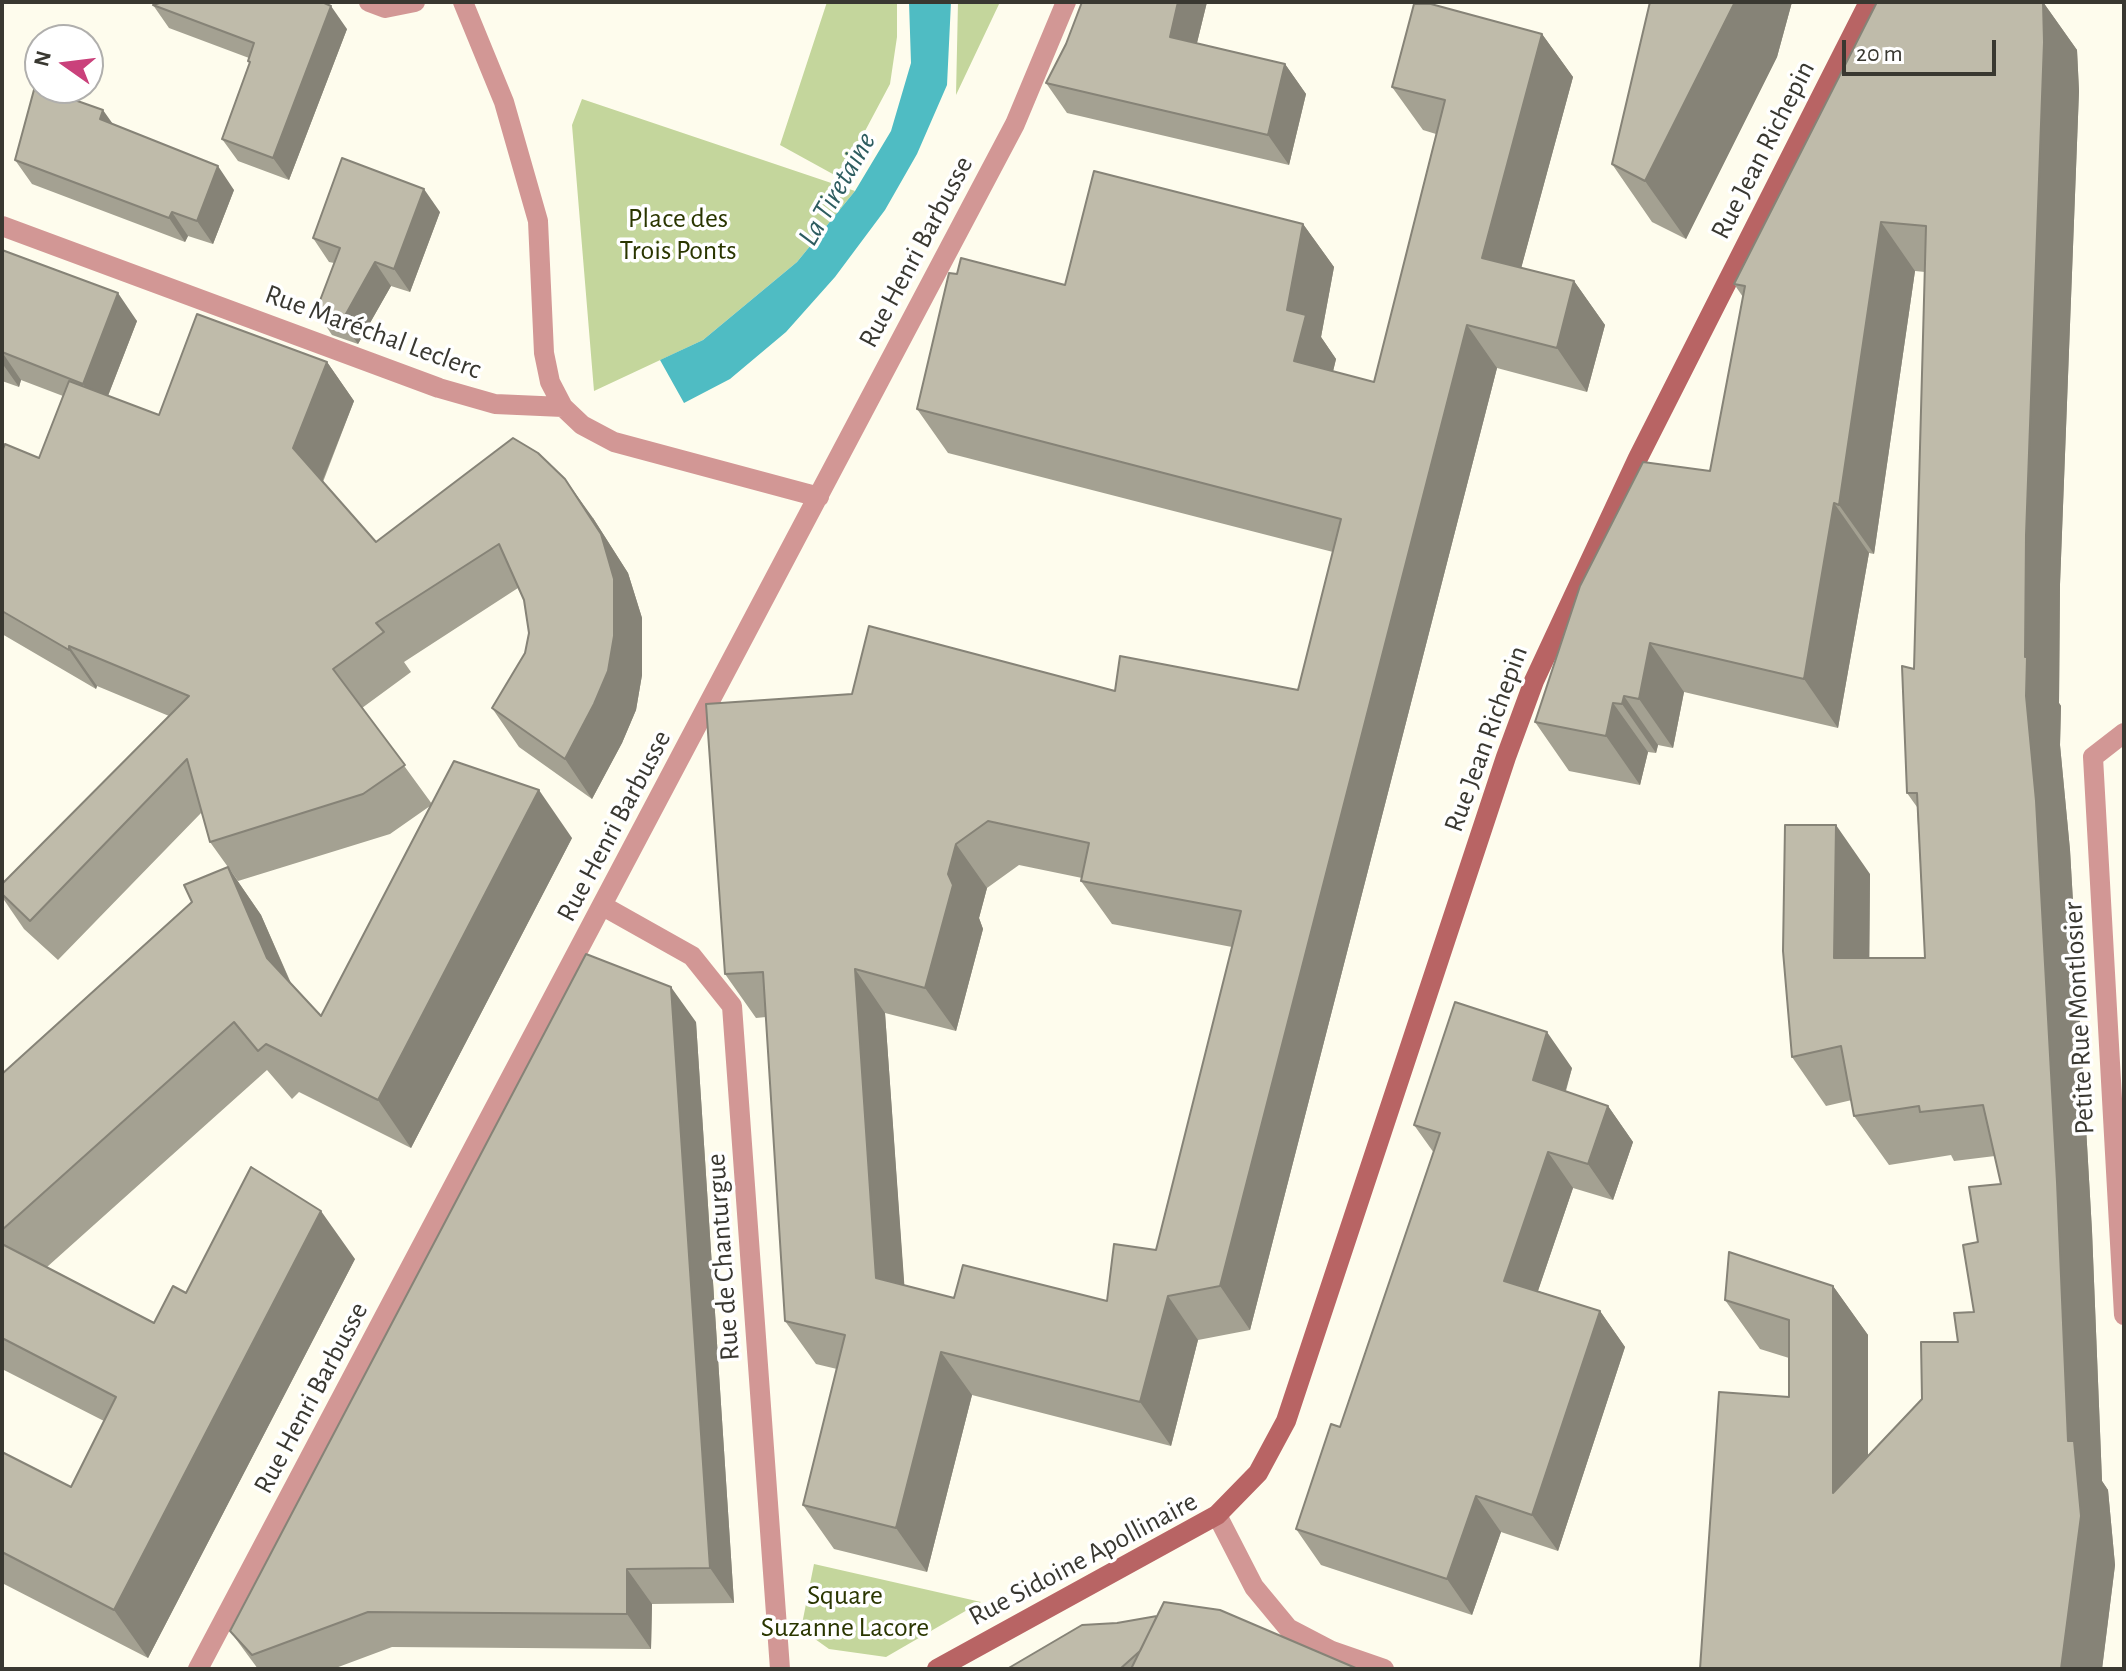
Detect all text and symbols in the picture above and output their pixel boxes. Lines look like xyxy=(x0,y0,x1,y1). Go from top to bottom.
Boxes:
north arrow xyxy=(24,24,104,104)
scale bar xyxy=(1846,24,2000,74)
text: 20 m xyxy=(1856,42,1903,66)
text: N xyxy=(30,49,55,69)
street label: Rue Jean Richepin xyxy=(1704,55,1822,245)
water label: La Tiretaine xyxy=(790,126,884,252)
street label: Rue Henri Barbusse xyxy=(851,151,981,353)
park label: Place des Trois Ponts xyxy=(619,202,737,268)
street label: Rue Maréchal Leclerc xyxy=(260,277,486,387)
street label: Rue Jean Richepin xyxy=(1437,641,1535,837)
street label: Rue Henri Barbusse xyxy=(549,725,679,927)
street label: Petite Rue Montlosier xyxy=(2056,901,2102,1135)
street label: Rue de Chanturgue xyxy=(699,1152,747,1362)
street label: Rue Henri Barbusse xyxy=(246,1297,376,1499)
street label: Rue Sidoine Apollinaire xyxy=(963,1485,1203,1633)
park label: Square Suzanne Lacore xyxy=(761,1579,929,1645)

